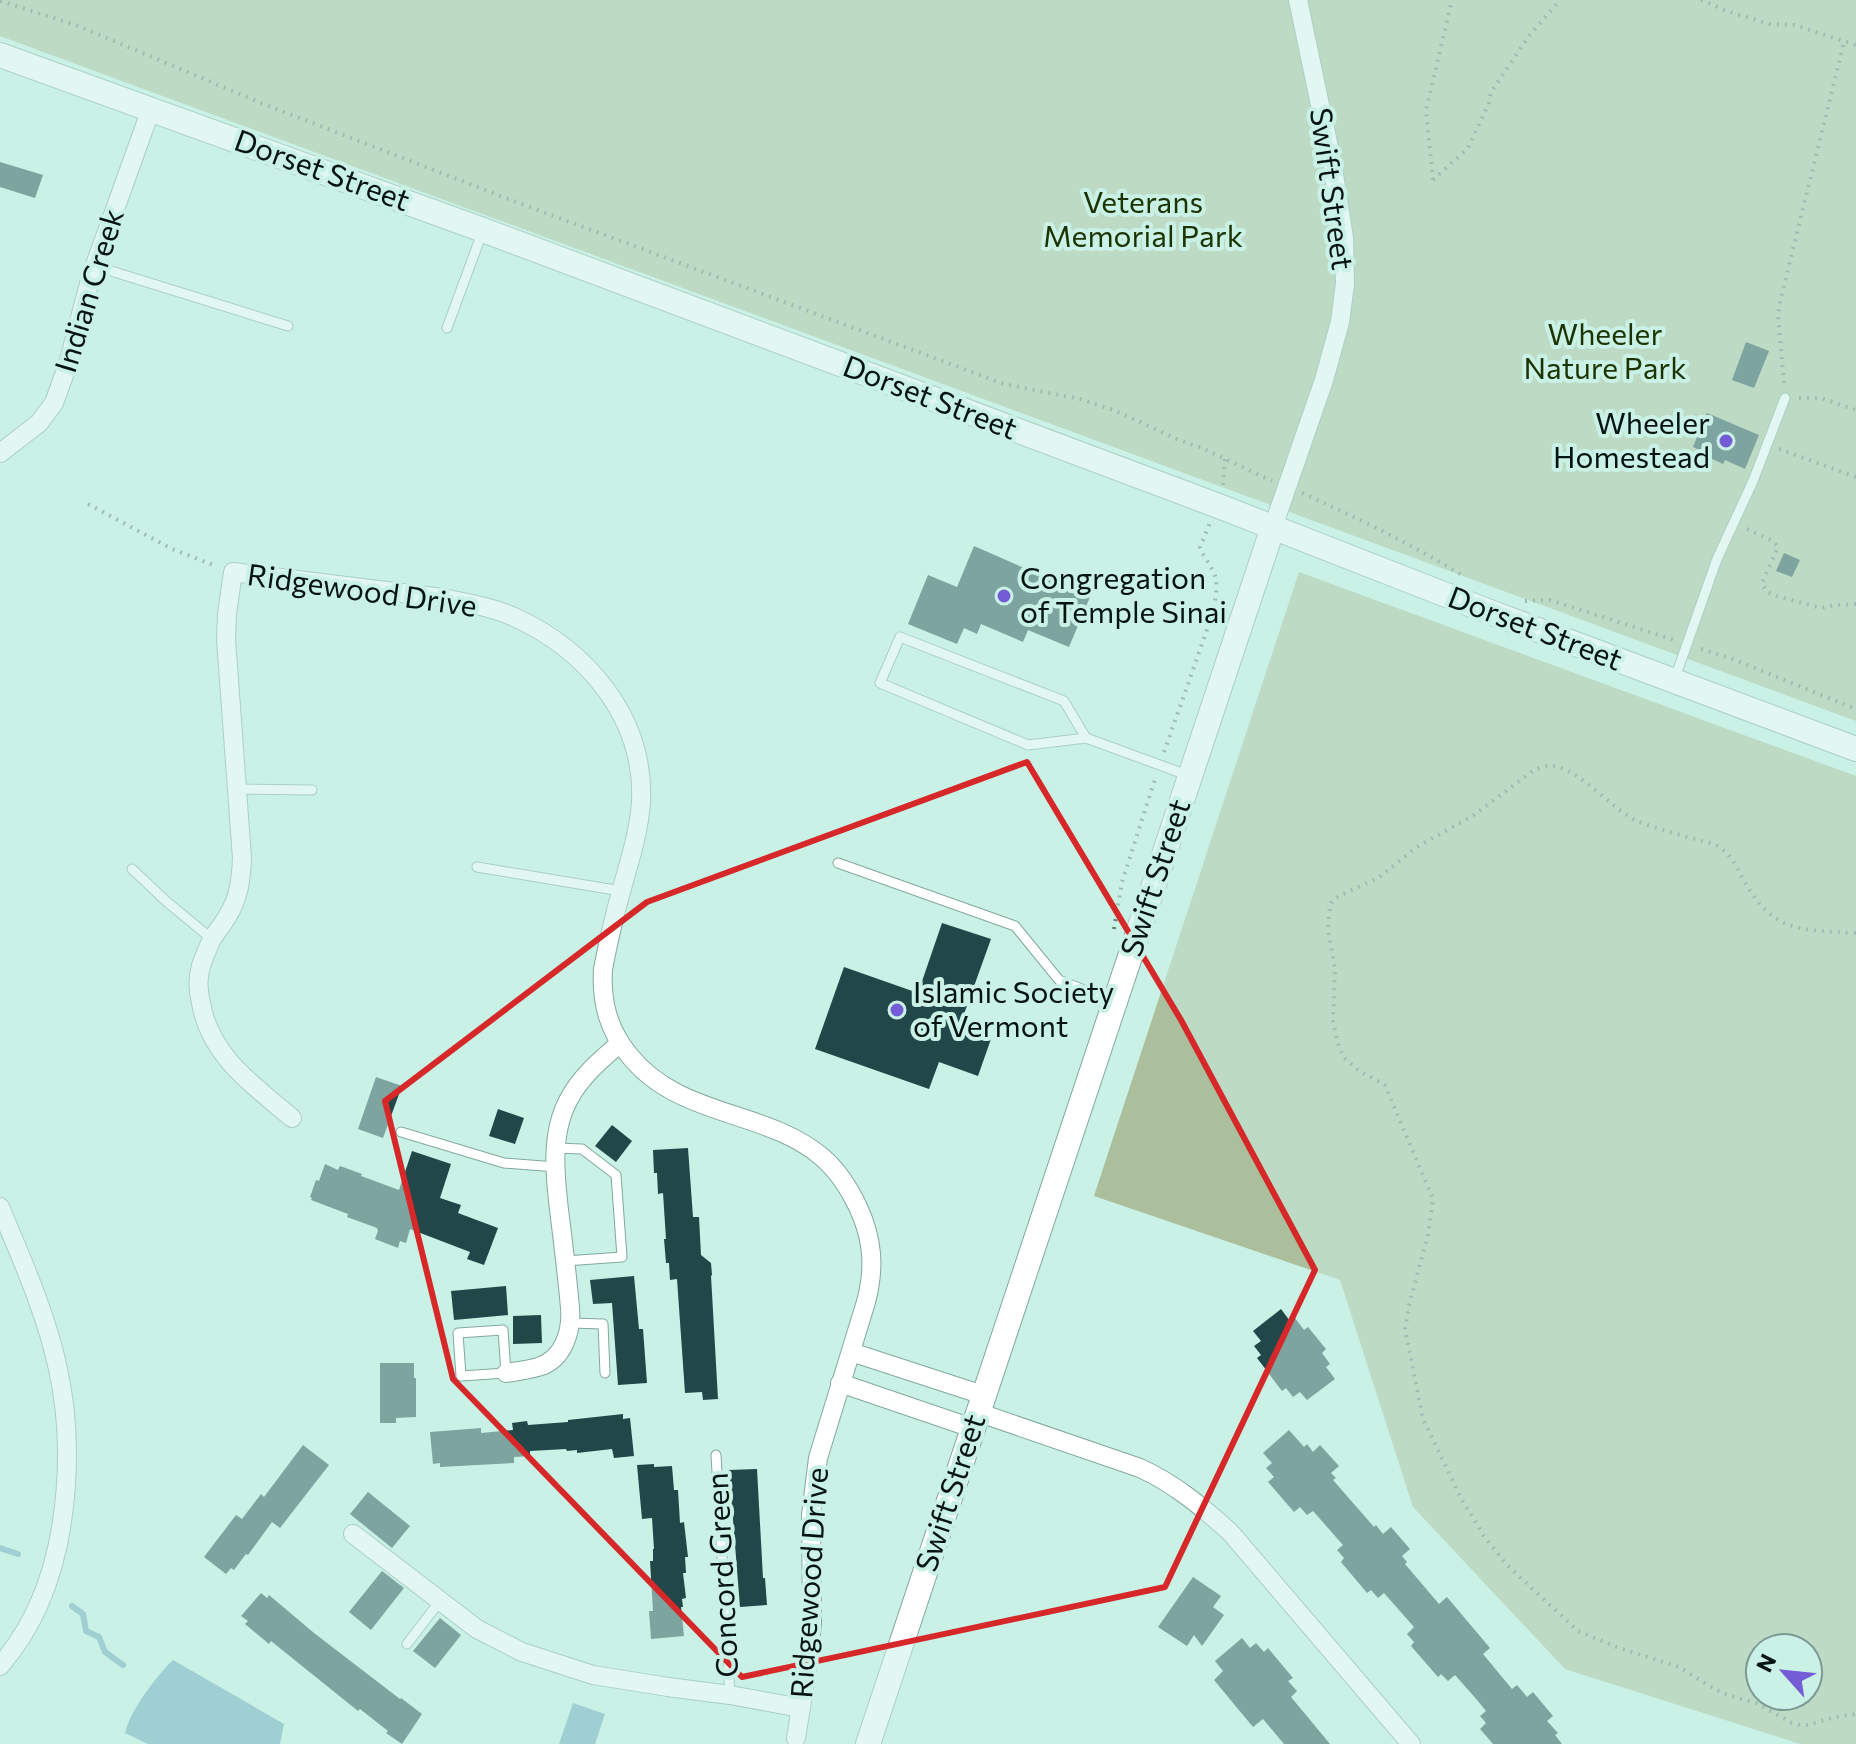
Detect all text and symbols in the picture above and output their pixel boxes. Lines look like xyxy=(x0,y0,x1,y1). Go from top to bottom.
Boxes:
street label: Swift Street xyxy=(1304,105,1363,272)
street label: Dorset Street xyxy=(230,120,415,217)
park label: Veterans Memorial Park xyxy=(1043,182,1243,253)
street label: Indian Creek xyxy=(45,204,130,377)
park label: Wheeler Nature Park xyxy=(1523,314,1687,385)
street label: Dorset Street xyxy=(839,345,1023,446)
place label: Wheeler Homestead xyxy=(1553,403,1710,474)
marker: Wheeler Homestead xyxy=(1717,432,1735,450)
street label: Ridgewood Drive xyxy=(245,554,480,623)
place label: Congregation of Temple Sinai xyxy=(1020,558,1227,629)
street label: Dorset Street xyxy=(1444,576,1628,677)
marker: Congregation of Temple Sinai xyxy=(995,587,1013,605)
street label: Swift Street xyxy=(1111,794,1196,961)
place label: Islamic Society of Vermont xyxy=(913,972,1114,1043)
marker: Islamic Society of Vermont xyxy=(888,1001,906,1019)
street label: Swift Street xyxy=(906,1409,991,1576)
street label: Ridgewood Drive xyxy=(781,1466,834,1700)
street label: Concord Green xyxy=(697,1472,744,1679)
north arrow xyxy=(1744,1632,1824,1712)
text: N xyxy=(1750,1649,1782,1676)

